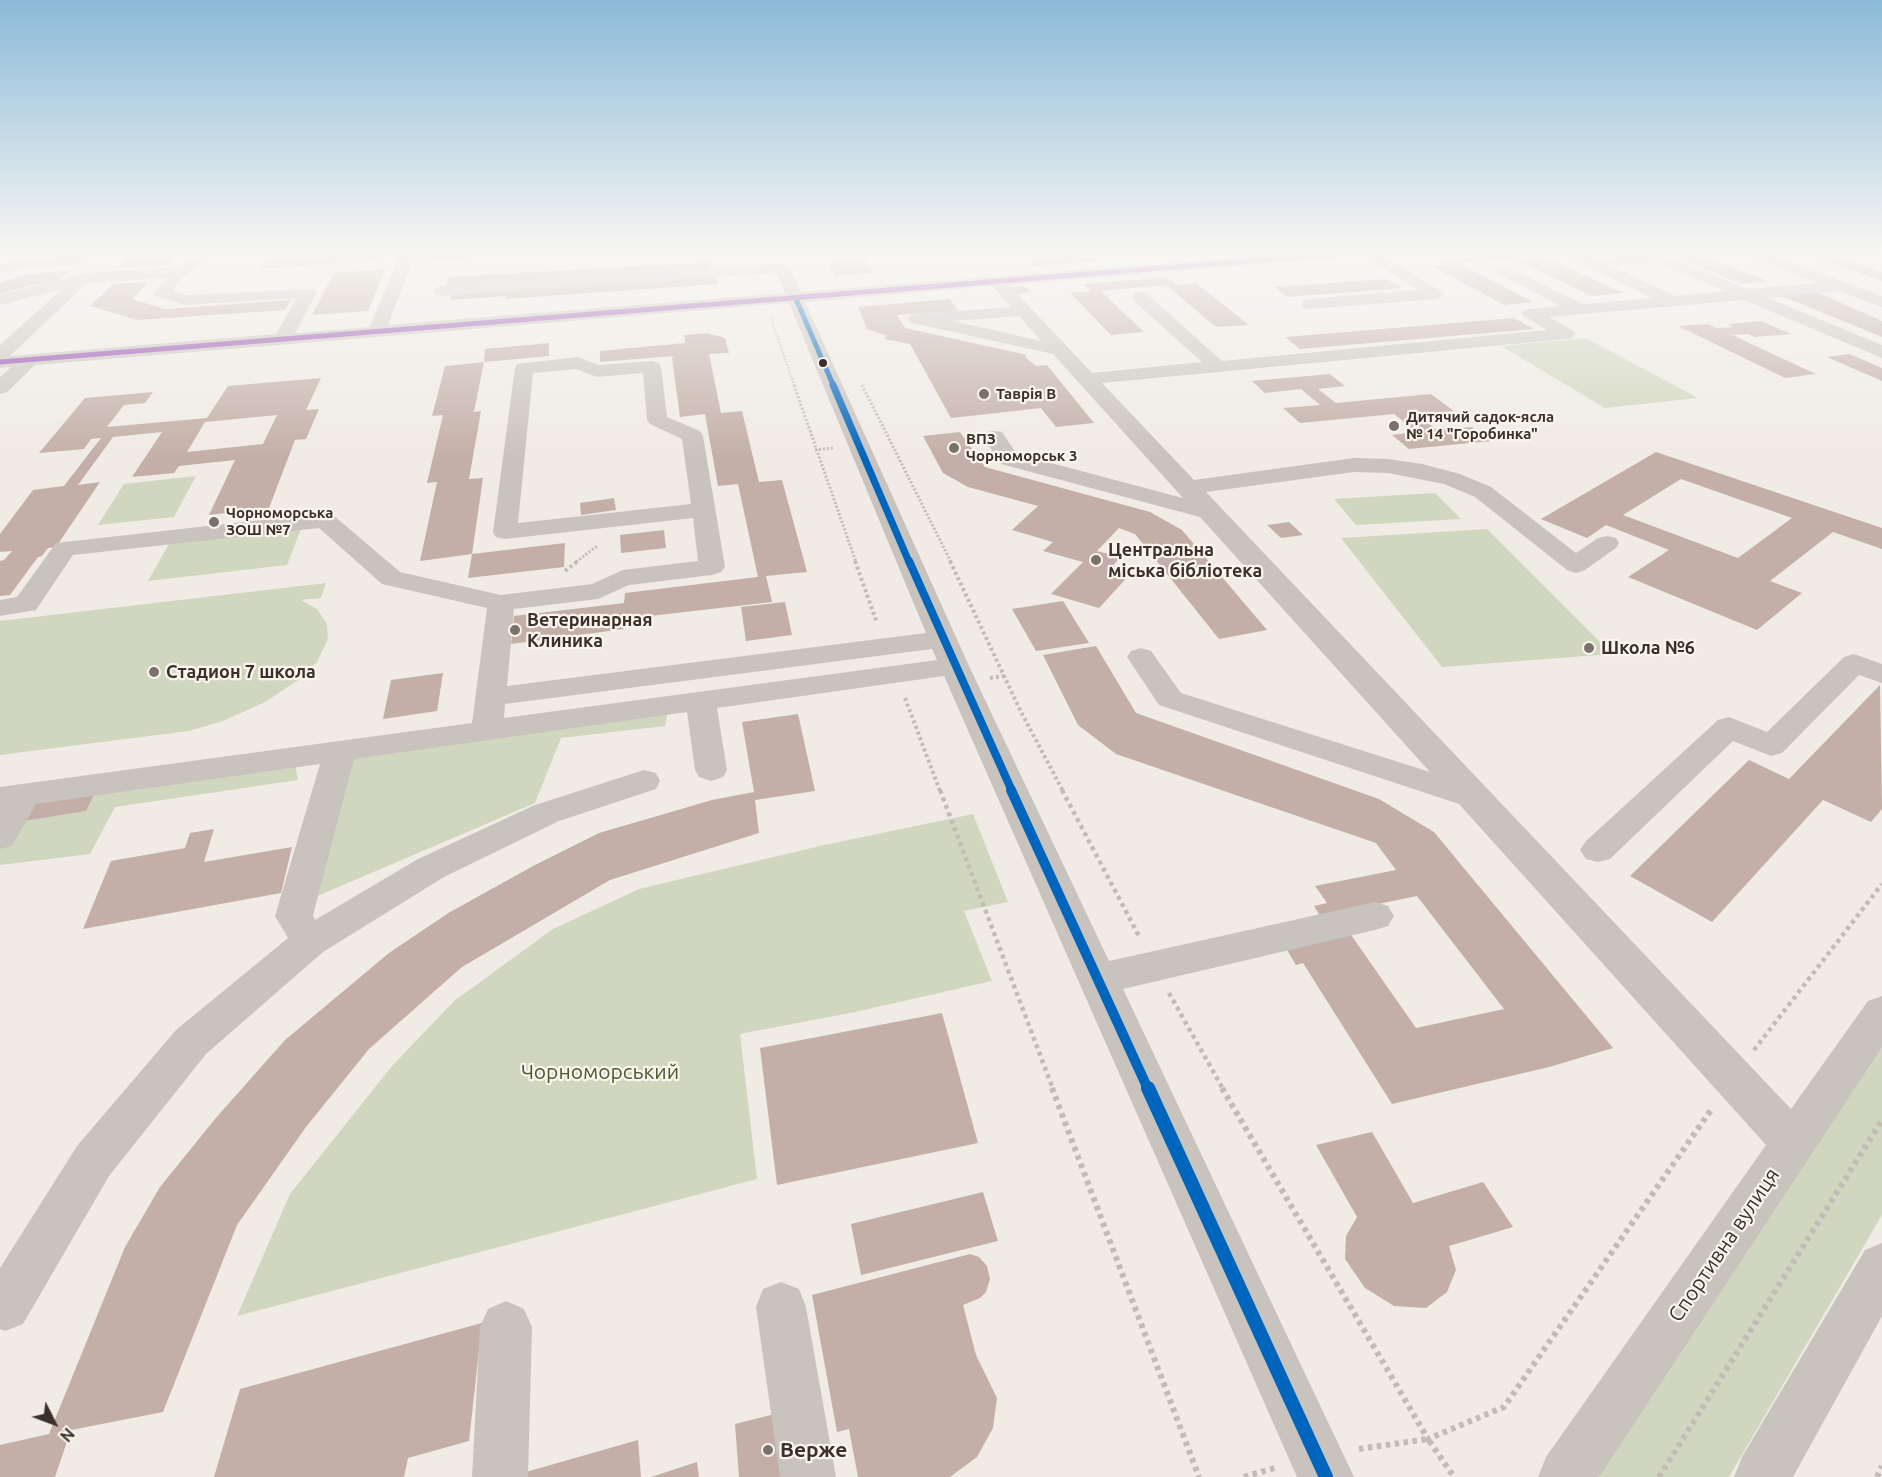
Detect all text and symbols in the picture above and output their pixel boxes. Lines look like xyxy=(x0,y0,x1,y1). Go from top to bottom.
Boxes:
unlabelled marker xyxy=(817,357,829,369)
place label: Таврія В xyxy=(996,385,1056,403)
marker: Таврія В xyxy=(977,387,991,401)
place label: Дитячий садок-ясла № 14 "Горобинка" xyxy=(1406,408,1554,443)
marker: Дитячий садок-ясла № 14 "Горобинка" xyxy=(1387,419,1401,433)
place label: ВПЗ Чорноморськ 3 xyxy=(966,430,1077,465)
marker: ВПЗ Чорноморськ 3 xyxy=(947,441,961,455)
place label: Чорноморська ЗОШ №7 xyxy=(226,504,333,539)
marker: Чорноморська ЗОШ №7 xyxy=(207,515,221,529)
place label: Центральна міська бібліотека xyxy=(1108,539,1262,582)
marker: Центральна міська бібліотека xyxy=(1089,553,1103,567)
place label: Ветеринарная Клиника xyxy=(527,609,652,652)
marker: Ветеринарная Клиника xyxy=(508,623,522,637)
place label: Школа №6 xyxy=(1601,637,1695,659)
marker: Школа №6 xyxy=(1582,641,1596,655)
place label: Стадион 7 школа xyxy=(166,661,316,683)
marker: Стадион 7 школа xyxy=(147,665,161,679)
park label: Чорноморський xyxy=(521,1059,679,1085)
street label: Спортивна вулиця xyxy=(1663,1163,1785,1327)
north arrow xyxy=(24,1393,84,1453)
text: N xyxy=(57,1425,78,1446)
place label: Верже xyxy=(780,1437,847,1463)
marker: Верже xyxy=(761,1443,775,1457)

